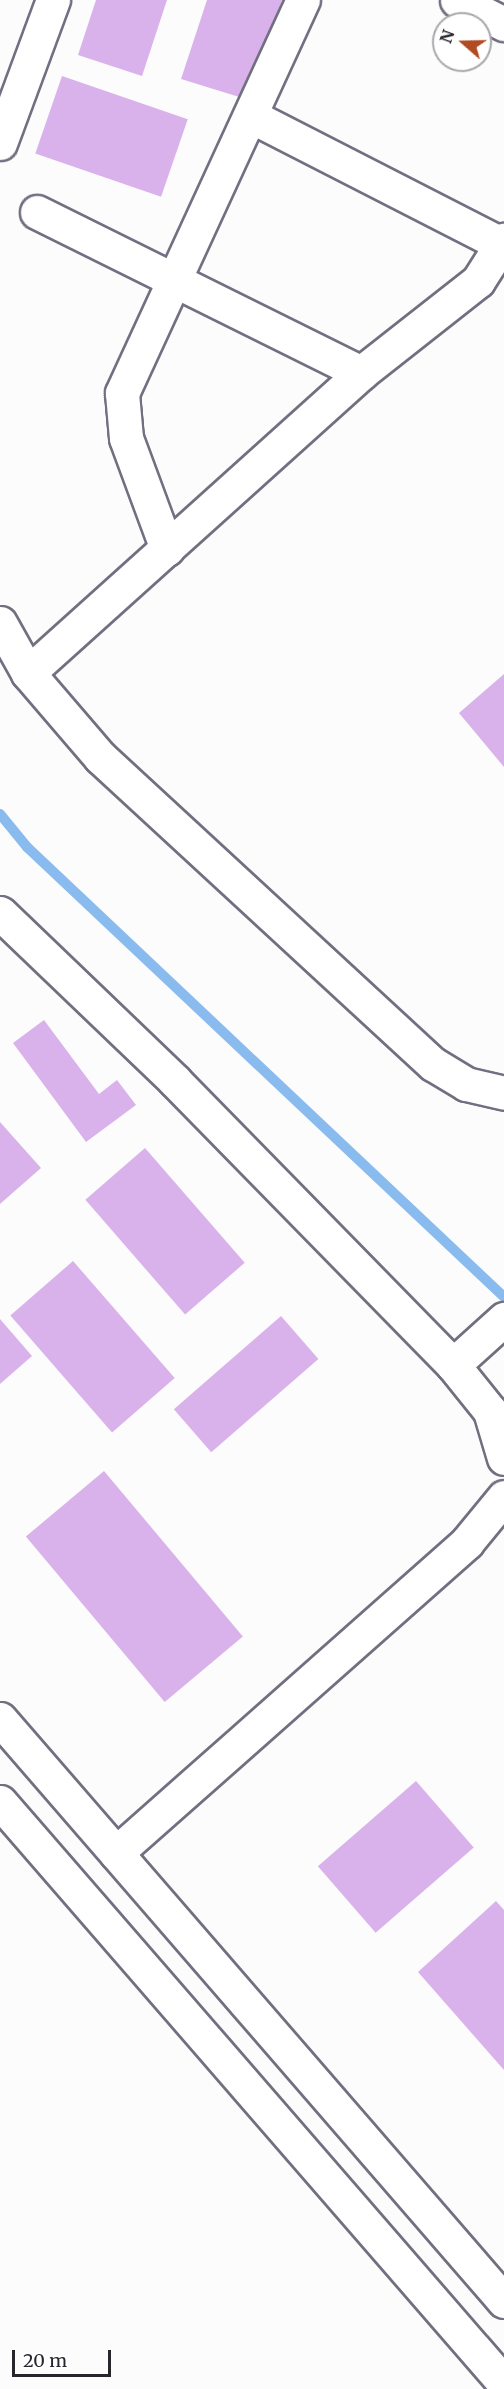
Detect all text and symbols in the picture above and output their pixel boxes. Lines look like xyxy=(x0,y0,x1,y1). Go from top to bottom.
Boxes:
north arrow xyxy=(432,12,492,72)
text: N xyxy=(435,27,459,46)
scale bar xyxy=(15,2338,114,2376)
text: 20 m xyxy=(23,2349,67,2372)

